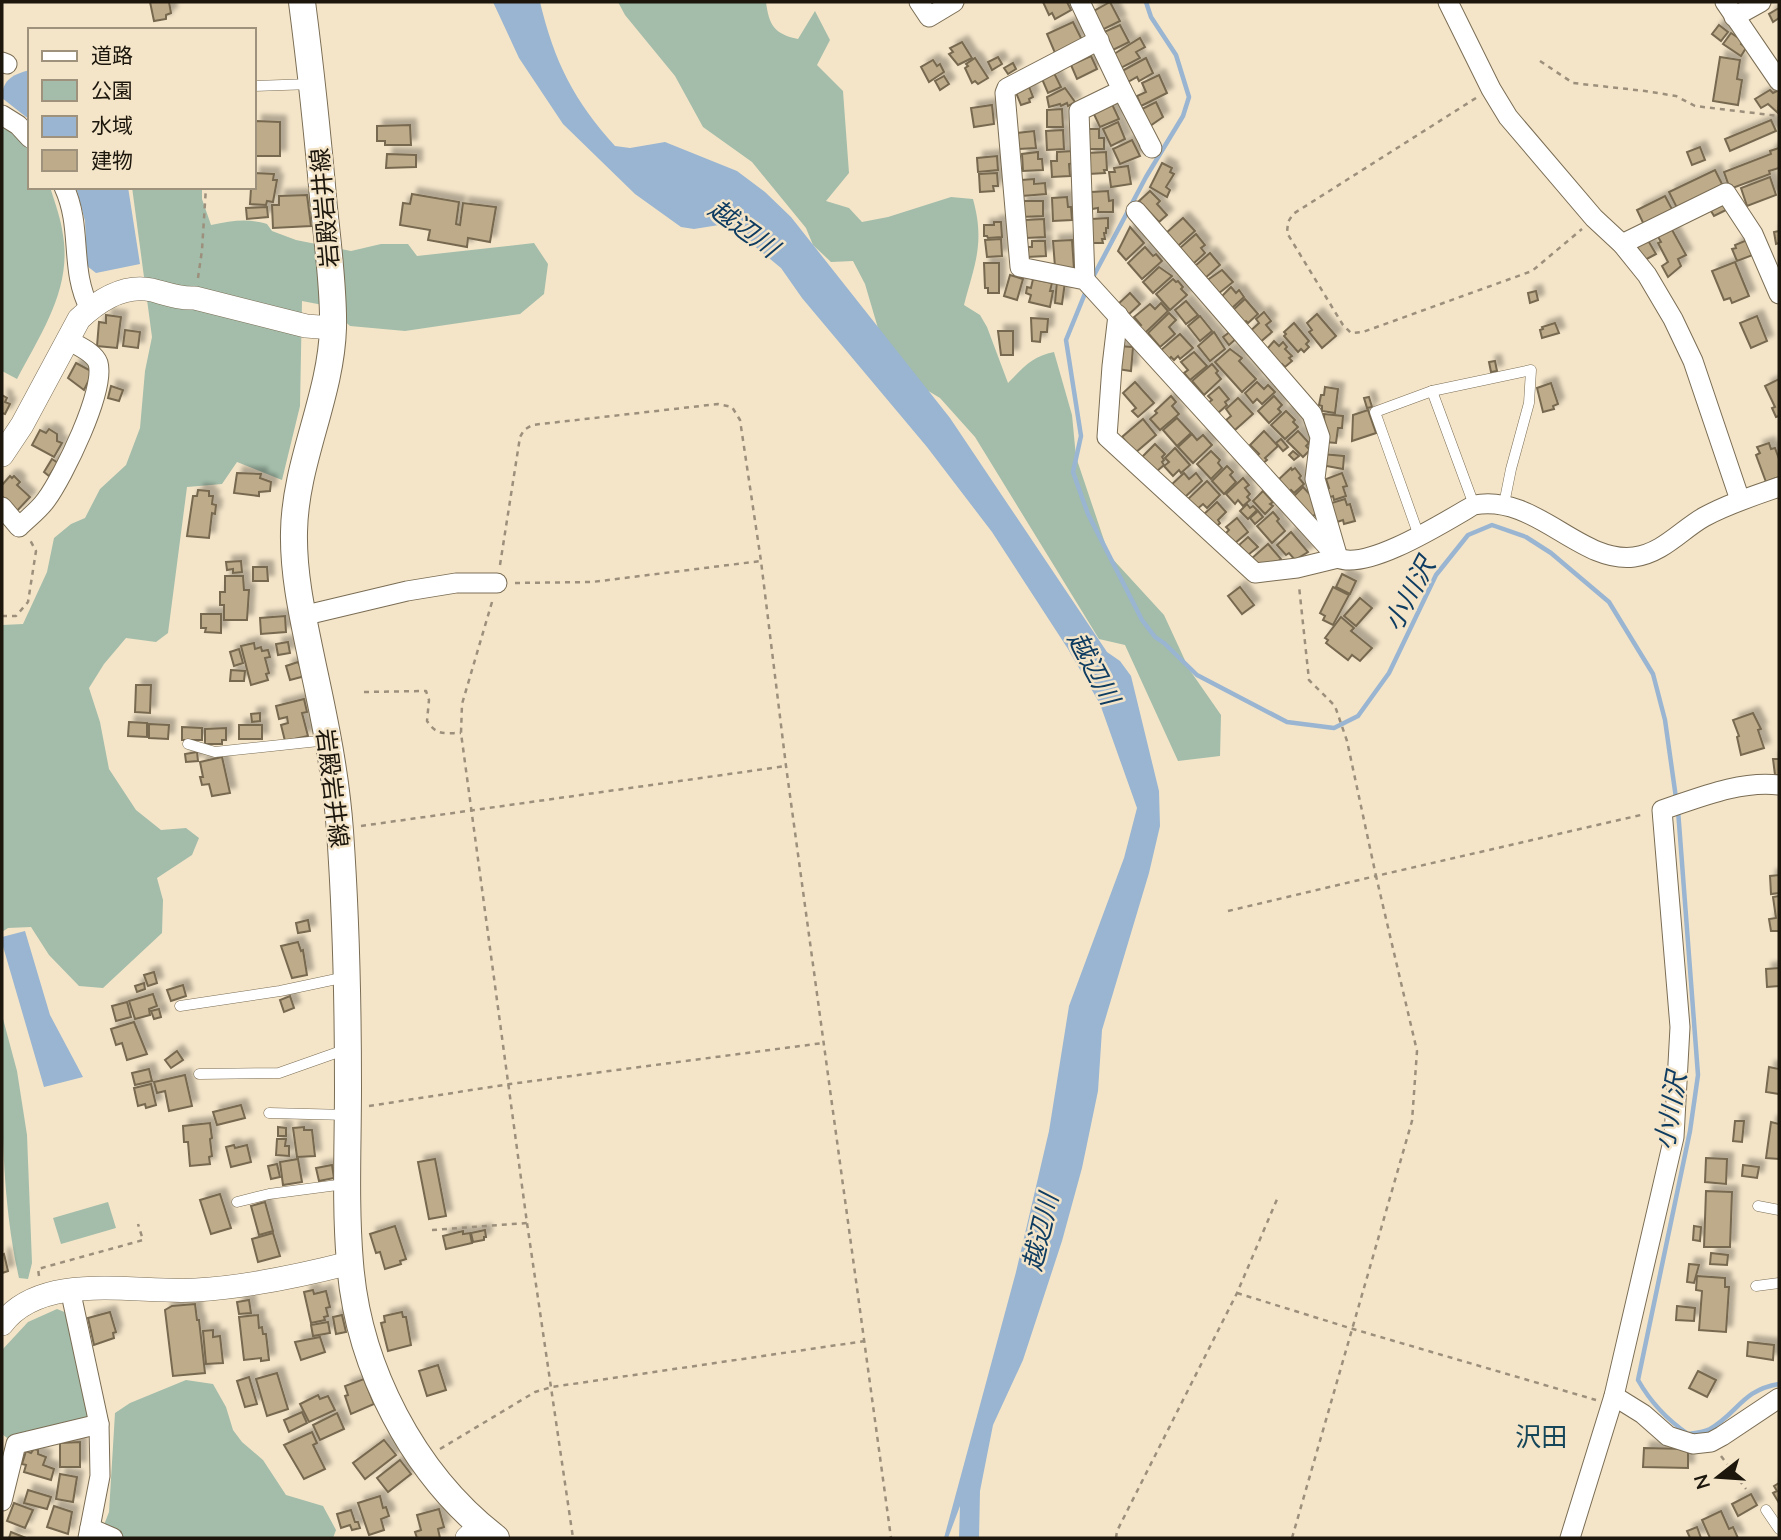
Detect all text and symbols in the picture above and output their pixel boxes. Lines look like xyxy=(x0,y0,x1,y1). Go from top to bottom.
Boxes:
legend xyxy=(28,28,256,189)
text: 道路 xyxy=(91,42,133,68)
text: 公園 xyxy=(91,77,133,103)
text: 水域 xyxy=(91,112,133,138)
text: 建物 xyxy=(91,147,133,173)
street label: 岩殿岩井線 xyxy=(304,147,344,269)
water label: 越辺川 xyxy=(703,192,788,266)
water label: 小川沢 xyxy=(1376,549,1443,636)
water label: 越辺川 xyxy=(1061,626,1128,713)
street label: 岩殿岩井線 xyxy=(311,727,355,849)
water label: 小川沢 xyxy=(1647,1067,1694,1152)
water label: 越辺川 xyxy=(1015,1187,1066,1274)
district label: 沢田 xyxy=(1515,1420,1567,1453)
north arrow xyxy=(1683,1442,1753,1512)
text: N xyxy=(1688,1472,1715,1492)

